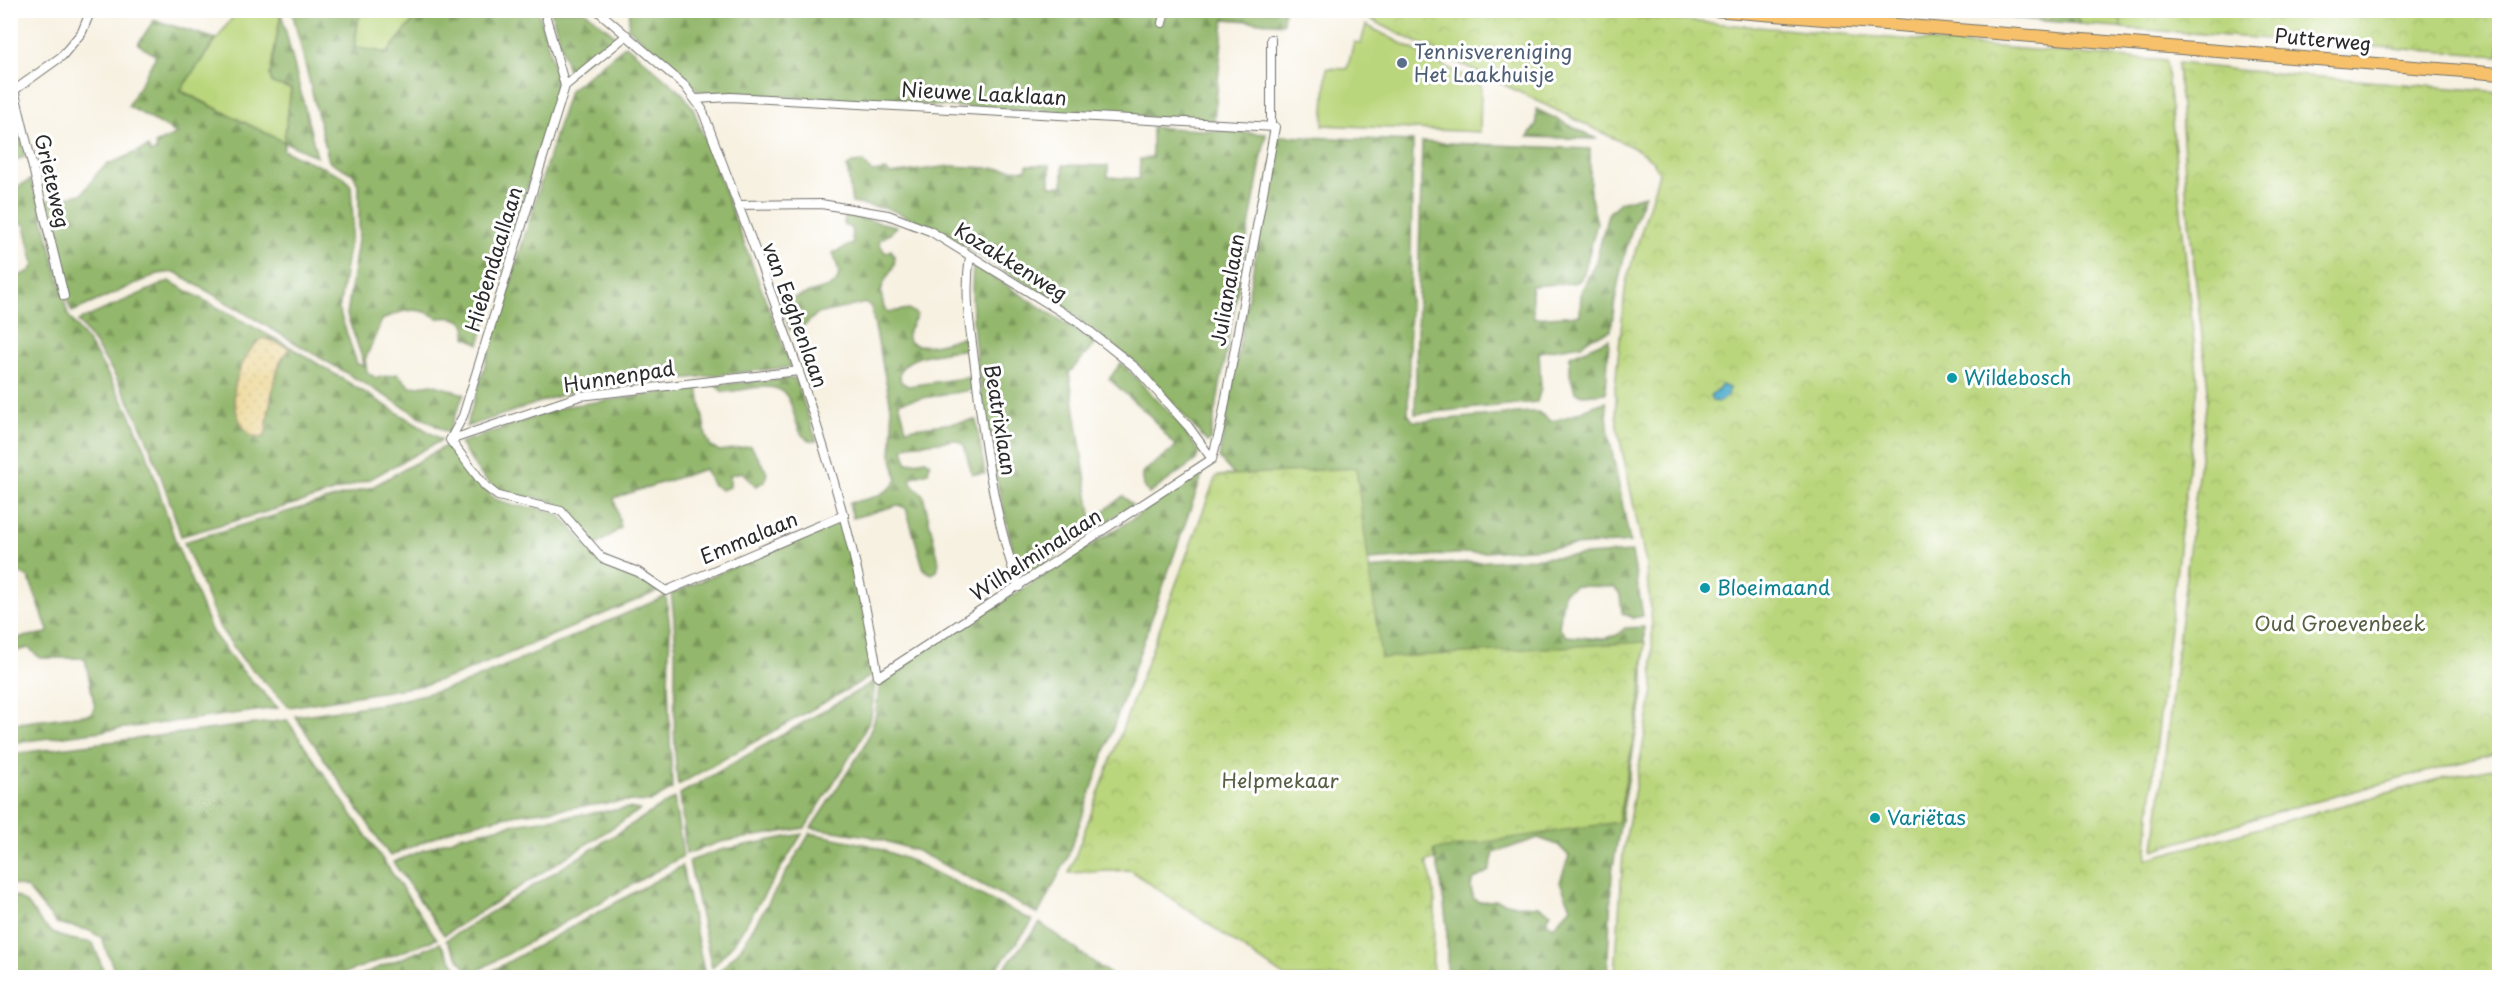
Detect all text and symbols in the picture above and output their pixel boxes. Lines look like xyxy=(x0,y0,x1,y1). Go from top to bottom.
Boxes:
street label: Putterweg xyxy=(2273,20,2373,58)
place label: Tennisvereniging Het Laakhuisje xyxy=(1414,36,1572,89)
marker: Tennisvereniging Het Laakhuisje xyxy=(1395,56,1409,70)
street label: Nieuwe Laaklaan xyxy=(901,74,1067,112)
street label: Grieteweg xyxy=(28,131,78,231)
street label: Hiebendaallaan xyxy=(457,182,529,335)
street label: Kozakkenweg xyxy=(949,214,1074,308)
street label: Julianalaan xyxy=(1202,231,1252,349)
street label: van Eeghenlaan xyxy=(756,238,836,392)
street label: Hunnenpad xyxy=(561,352,677,400)
street label: Beatrixlaan xyxy=(977,362,1025,477)
place label: Wildebosch xyxy=(1964,362,2071,392)
marker: Wildebosch xyxy=(1945,371,1959,385)
street label: Wilhelminalaan xyxy=(964,501,1107,608)
street label: Emmalaan xyxy=(695,503,802,571)
place label: Bloeimaand xyxy=(1717,572,1830,602)
marker: Bloeimaand xyxy=(1698,581,1712,595)
park label: Oud Groevenbeek xyxy=(2254,608,2426,638)
park label: Helpmekaar xyxy=(1221,765,1339,795)
place label: Variëtas xyxy=(1887,802,1966,832)
marker: Variëtas xyxy=(1868,811,1882,825)

